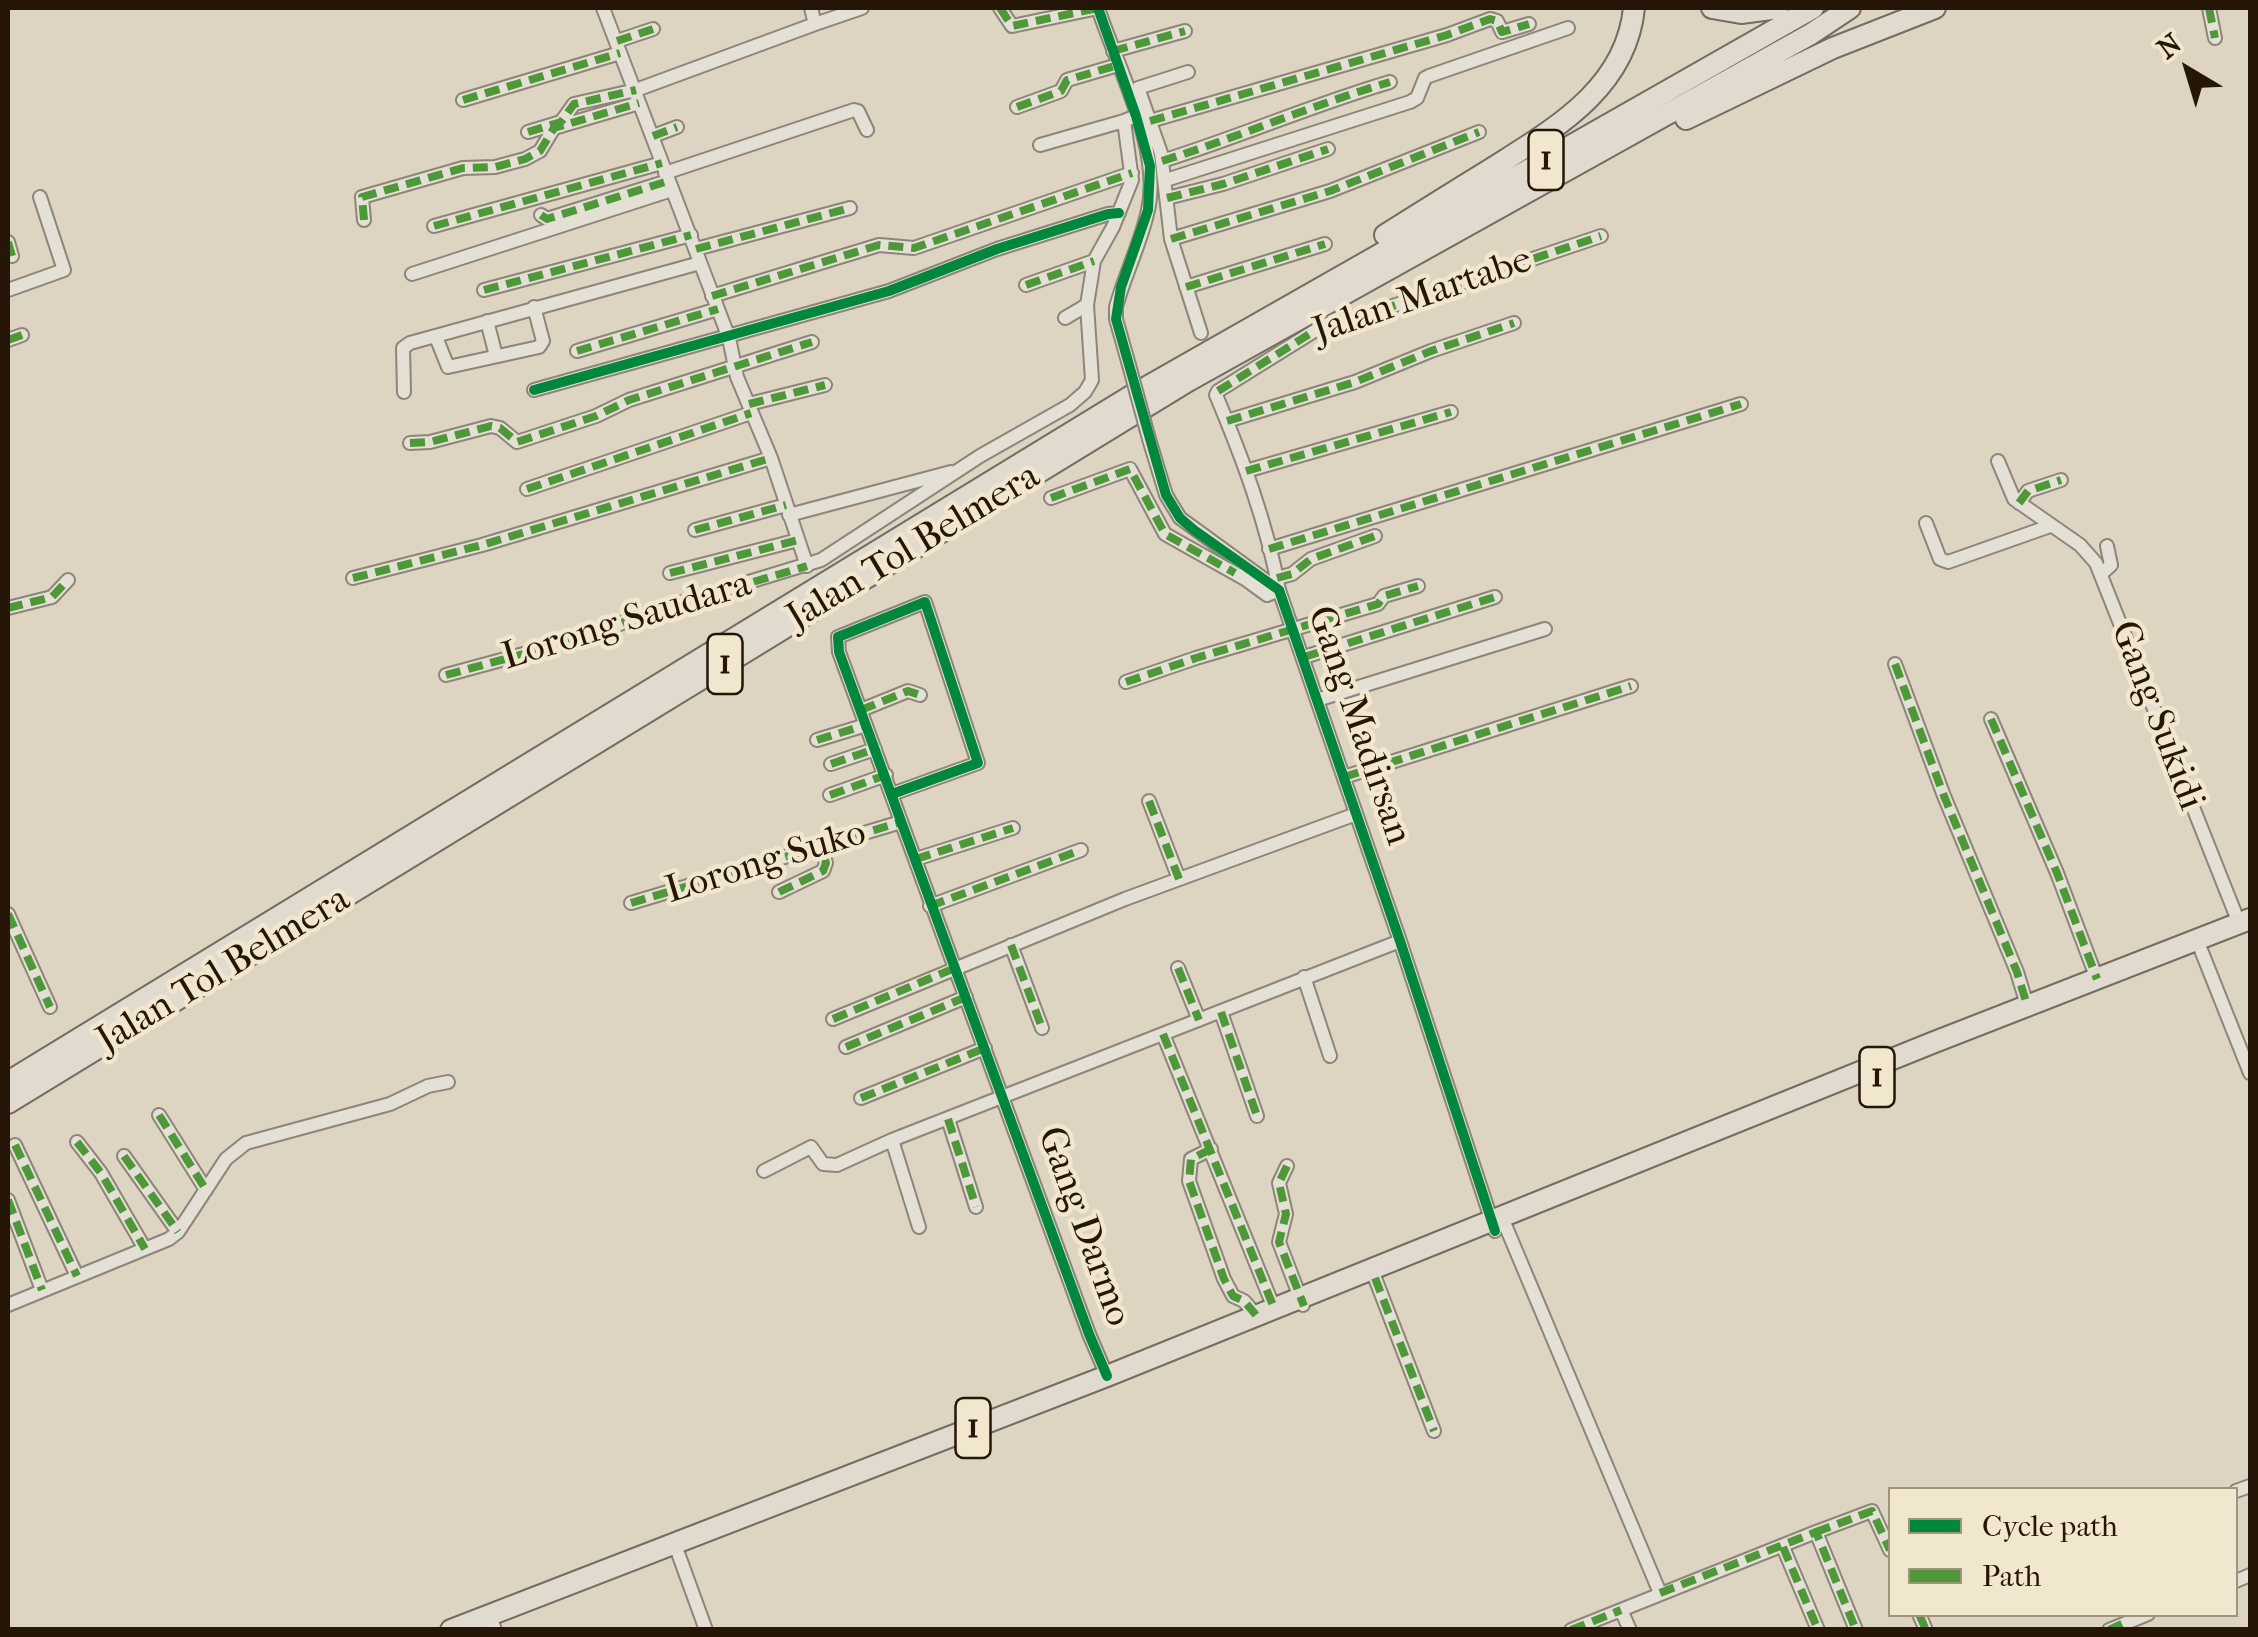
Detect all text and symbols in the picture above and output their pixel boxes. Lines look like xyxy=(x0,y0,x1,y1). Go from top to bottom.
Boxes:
north arrow xyxy=(2138,20,2238,120)
text: N xyxy=(2151,26,2188,66)
road number: 1 xyxy=(1528,130,1564,190)
street label: Jalan Martabe xyxy=(1308,238,1538,356)
street label: Jalan Tol Belmera xyxy=(779,455,1049,641)
street label: Lorong Saudara xyxy=(497,562,757,682)
street label: Gang Madirsan xyxy=(1296,601,1420,851)
street label: Gang Sukidi xyxy=(2099,615,2213,817)
road number: 1 xyxy=(708,634,742,694)
street label: Lorong Suko xyxy=(660,811,872,915)
street label: Jalan Tol Belmera xyxy=(89,878,359,1064)
road number: 1 xyxy=(1860,1047,1894,1107)
street label: Gang Darmo xyxy=(1026,1121,1140,1333)
road number: 1 xyxy=(956,1398,990,1458)
legend xyxy=(1888,1487,2238,1617)
text: Cycle path xyxy=(1982,1509,2118,1544)
text: Path xyxy=(1982,1559,2041,1594)

